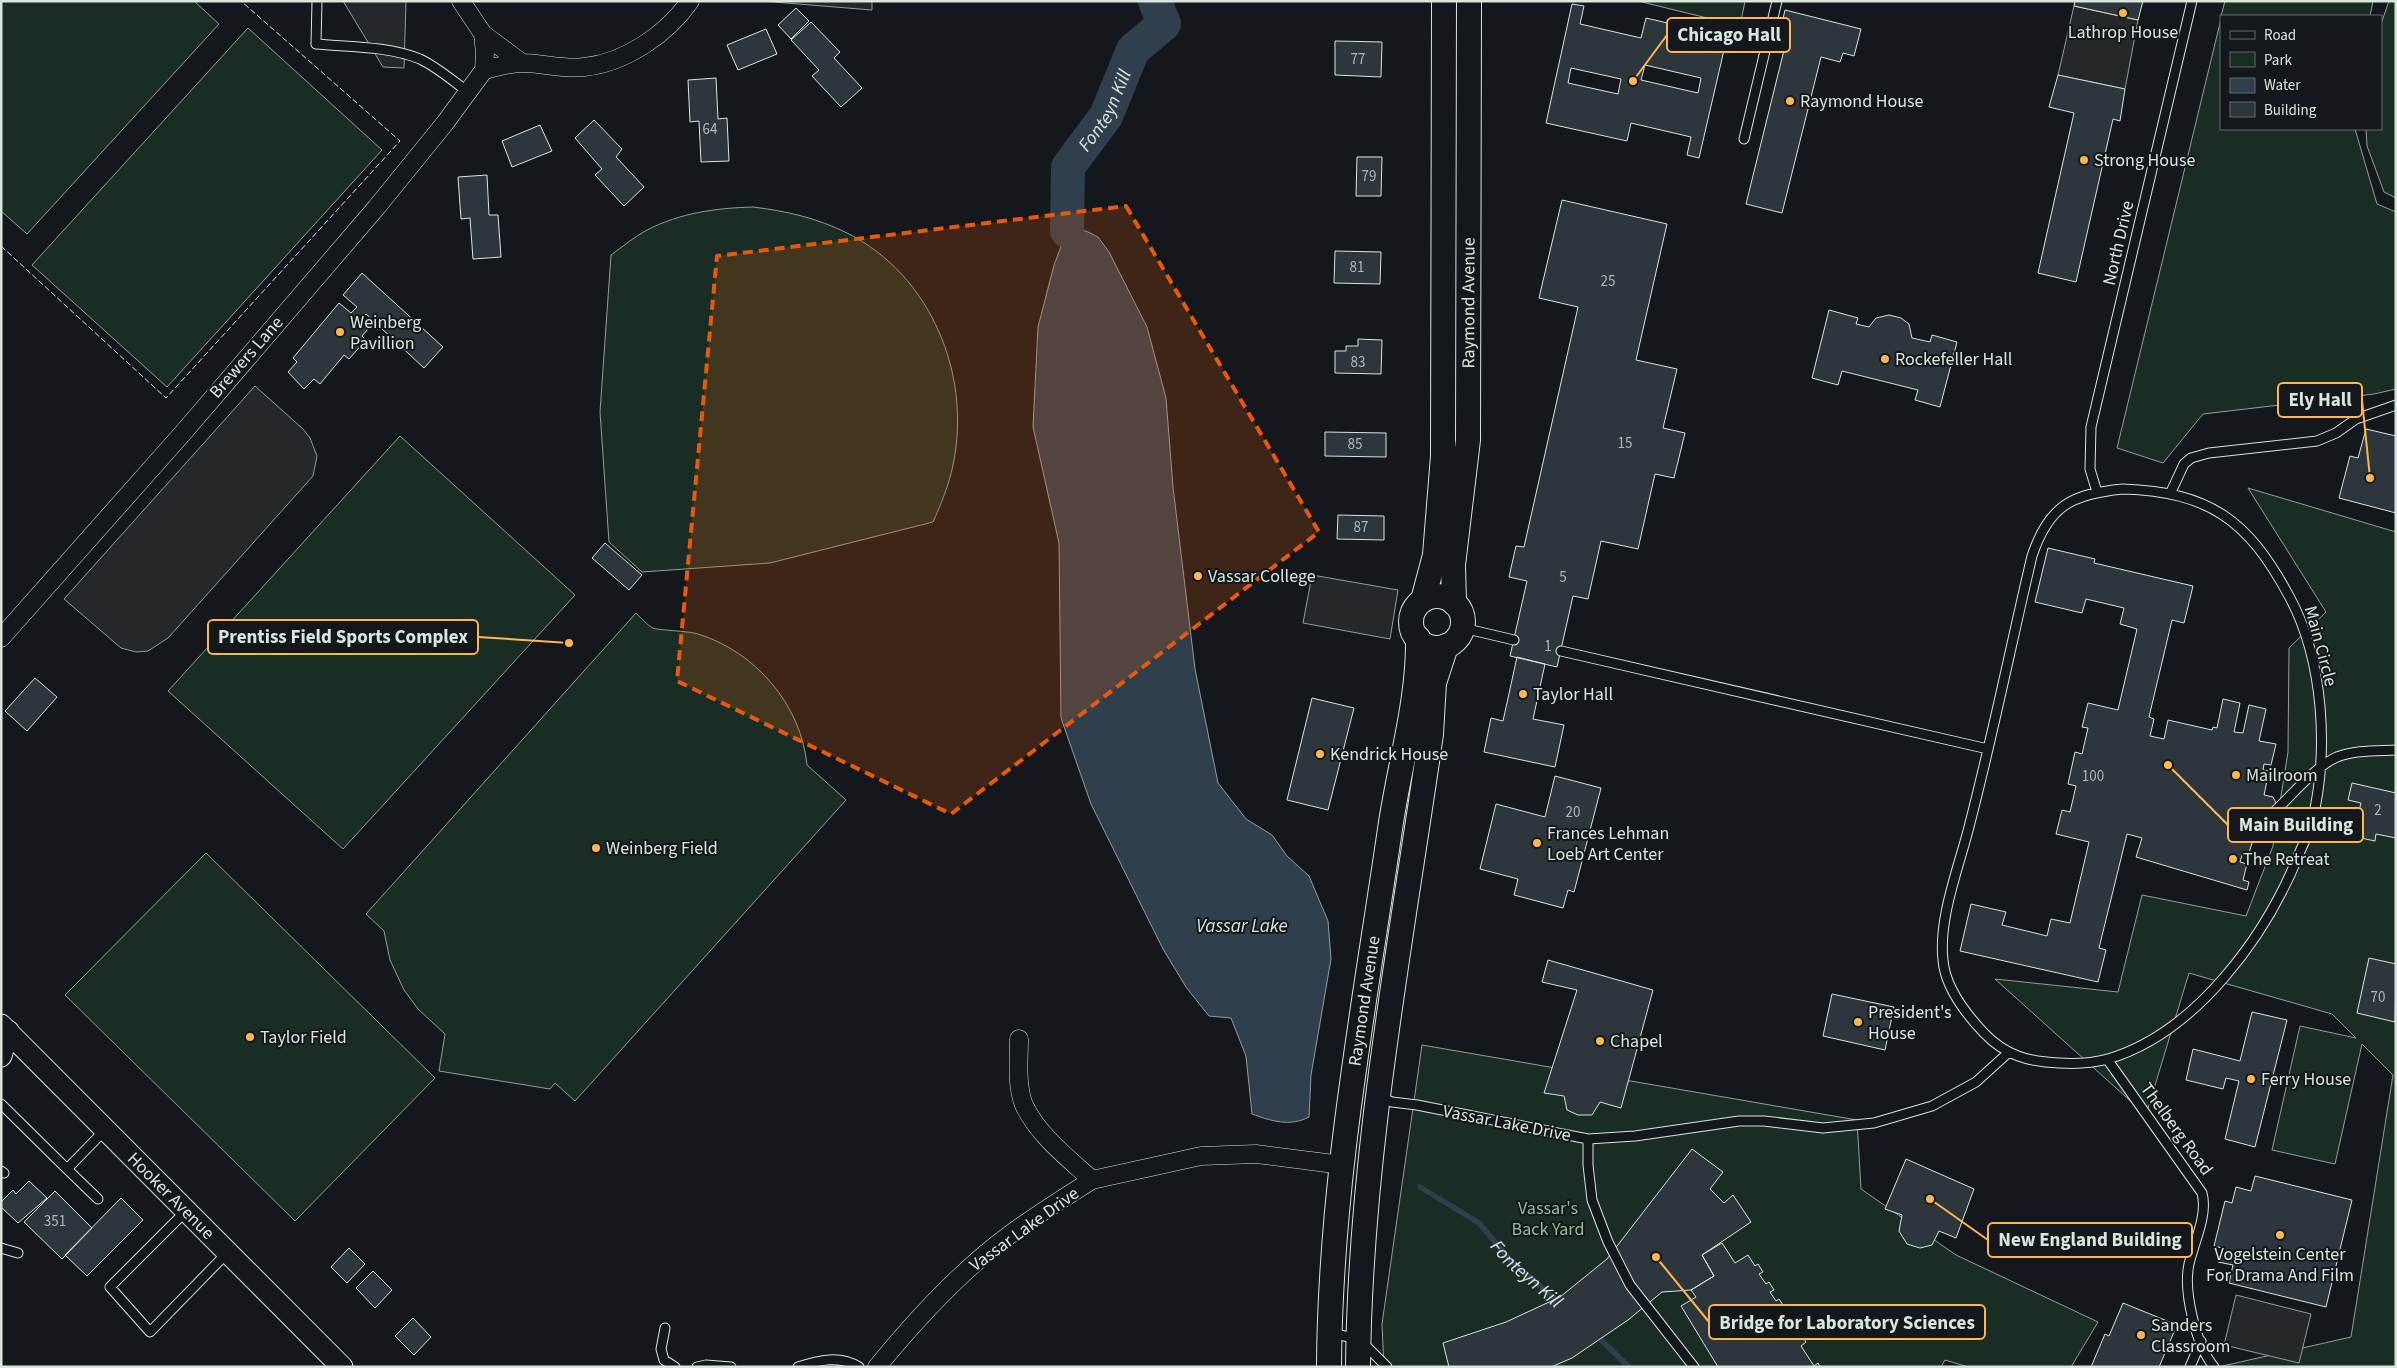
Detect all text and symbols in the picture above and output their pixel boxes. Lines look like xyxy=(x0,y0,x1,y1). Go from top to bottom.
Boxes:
marker: Lathrop House xyxy=(2117,7,2129,19)
legend xyxy=(2220,15,2382,130)
callout: Chicago Hall xyxy=(1667,18,1790,52)
place label: Lathrop House xyxy=(2068,20,2178,45)
text: Chicago Hall xyxy=(1677,22,1781,49)
text: Road xyxy=(2264,25,2296,46)
house number: 77 xyxy=(1351,49,1365,70)
text: Park xyxy=(2264,50,2293,71)
water label: Fonteyn Kill xyxy=(1072,65,1139,158)
text: Water xyxy=(2264,75,2301,96)
place label: Raymond House xyxy=(1800,89,1924,114)
marker: Raymond House xyxy=(1784,95,1796,107)
text: Building xyxy=(2264,100,2317,121)
house number: 64 xyxy=(703,119,718,140)
place label: Strong House xyxy=(2094,148,2195,173)
marker: Strong House xyxy=(2078,154,2090,166)
house number: 79 xyxy=(1362,166,1376,187)
street label: North Drive xyxy=(2097,198,2140,288)
street label: Raymond Avenue xyxy=(1456,237,1481,369)
house number: 81 xyxy=(1350,257,1364,278)
house number: 25 xyxy=(1601,271,1615,292)
place label: Weinberg Pavillion xyxy=(350,310,421,356)
street label: Brewers Lane xyxy=(204,311,289,404)
marker: Weinberg Pavillion xyxy=(334,326,346,338)
place label: Rockefeller Hall xyxy=(1895,347,2012,372)
house number: 83 xyxy=(1351,352,1365,373)
marker: Rockefeller Hall xyxy=(1879,353,1891,365)
callout: Ely Hall xyxy=(2278,383,2362,417)
text: Ely Hall xyxy=(2288,387,2352,414)
house number: 15 xyxy=(1618,433,1632,454)
house number: 85 xyxy=(1348,434,1362,455)
house number: 87 xyxy=(1354,517,1368,538)
place label: Vassar College xyxy=(1208,564,1316,589)
house number: 5 xyxy=(1559,567,1567,588)
marker: Vassar College xyxy=(1192,570,1204,582)
street label: Main Circle xyxy=(2298,603,2343,689)
callout: Prentiss Field Sports Complex xyxy=(208,620,478,654)
text: Prentiss Field Sports Complex xyxy=(218,624,468,651)
house number: 1 xyxy=(1544,636,1552,657)
place label: Taylor Hall xyxy=(1533,682,1613,707)
marker: Taylor Hall xyxy=(1517,688,1529,700)
place label: Kendrick House xyxy=(1330,742,1448,767)
marker: Kendrick House xyxy=(1314,748,1326,760)
place label: Mailroom xyxy=(2246,763,2318,788)
house number: 100 xyxy=(2082,766,2104,787)
marker: Mailroom xyxy=(2230,769,2242,781)
house number: 2 xyxy=(2374,800,2382,821)
house number: 20 xyxy=(1566,802,1580,823)
callout: Main Building xyxy=(2228,808,2363,842)
text: Main Building xyxy=(2239,812,2353,839)
place label: Frances Lehman Loeb Art Center xyxy=(1547,821,1669,867)
place label: Weinberg Field xyxy=(606,836,718,861)
marker: Frances Lehman Loeb Art Center xyxy=(1531,837,1543,849)
marker: Weinberg Field xyxy=(590,842,602,854)
place label: The Retreat xyxy=(2243,847,2330,872)
marker: The Retreat xyxy=(2227,853,2239,865)
water label: Vassar Lake xyxy=(1196,913,1288,940)
street label: Raymond Avenue xyxy=(1342,934,1387,1068)
house number: 70 xyxy=(2371,987,2385,1008)
place label: President's House xyxy=(1868,1000,1952,1046)
marker: President's House xyxy=(1852,1016,1864,1028)
place label: Taylor Field xyxy=(260,1025,347,1050)
place label: Chapel xyxy=(1610,1029,1663,1054)
marker: Taylor Field xyxy=(244,1031,256,1043)
marker: Chapel xyxy=(1594,1035,1606,1047)
place label: Ferry House xyxy=(2261,1067,2351,1092)
marker: Ferry House xyxy=(2245,1073,2257,1085)
street label: Thelberg Road xyxy=(2134,1078,2219,1181)
street label: Vassar Lake Drive xyxy=(1441,1099,1573,1148)
street label: Hooker Avenue xyxy=(122,1147,220,1245)
street label: Vassar Lake Drive xyxy=(964,1181,1084,1278)
park label: Vassar's Back Yard xyxy=(1512,1196,1584,1242)
house number: 351 xyxy=(44,1211,66,1232)
callout: New England Building xyxy=(1988,1223,2192,1257)
text: New England Building xyxy=(1998,1227,2182,1254)
marker: Vogelstein Center For Drama And Film xyxy=(2274,1229,2286,1241)
water label: Fonteyn Kill xyxy=(1483,1234,1569,1315)
place label: Vogelstein Center For Drama And Film xyxy=(2206,1242,2354,1288)
callout: Bridge for Laboratory Sciences xyxy=(1709,1305,1985,1339)
text: Bridge for Laboratory Sciences xyxy=(1719,1310,1975,1337)
place label: Sanders Classroom xyxy=(2151,1313,2231,1359)
marker: Sanders Classroom xyxy=(2135,1329,2147,1341)

